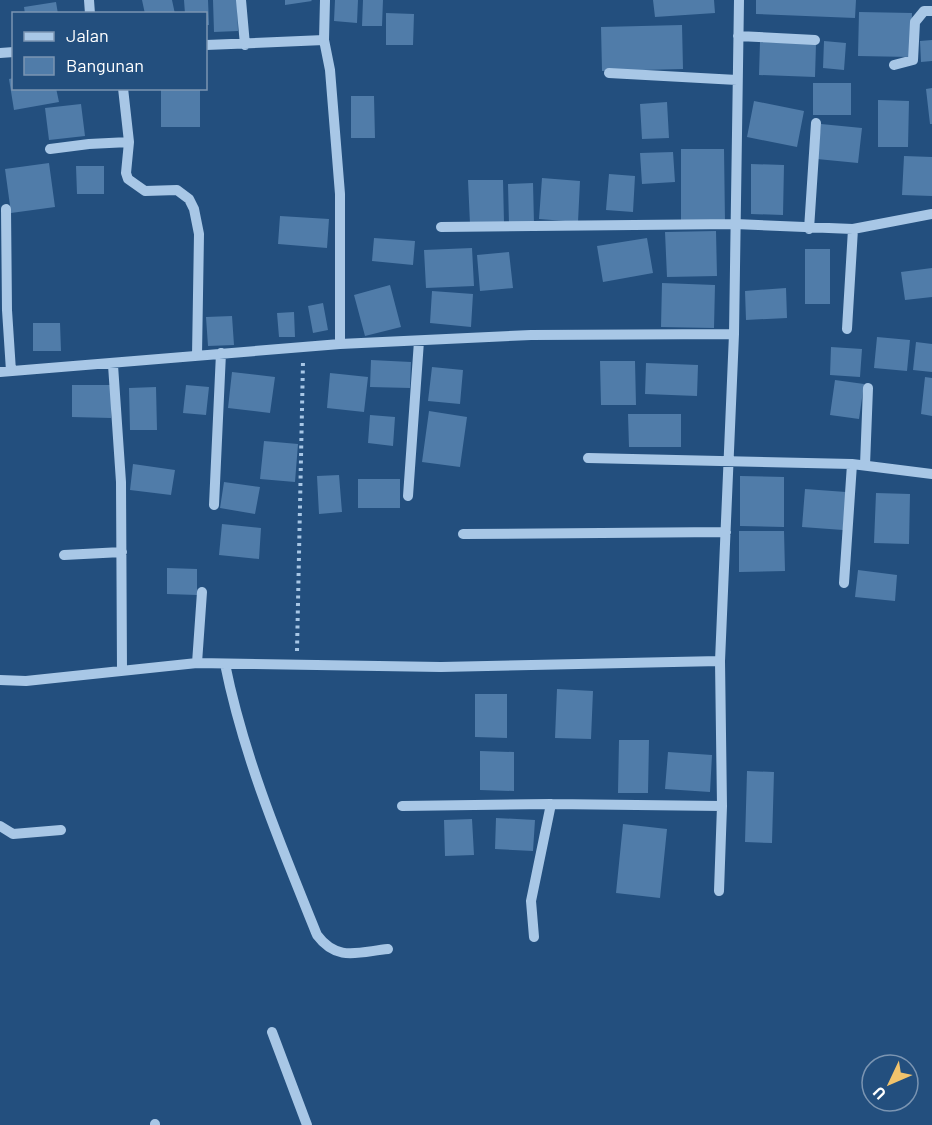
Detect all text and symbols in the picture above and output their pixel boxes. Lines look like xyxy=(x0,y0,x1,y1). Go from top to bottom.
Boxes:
legend xyxy=(12,12,207,90)
text: Jalan xyxy=(66,24,109,46)
text: Bangunan xyxy=(66,54,144,76)
north arrow xyxy=(860,1053,920,1113)
text: U xyxy=(869,1084,889,1104)

